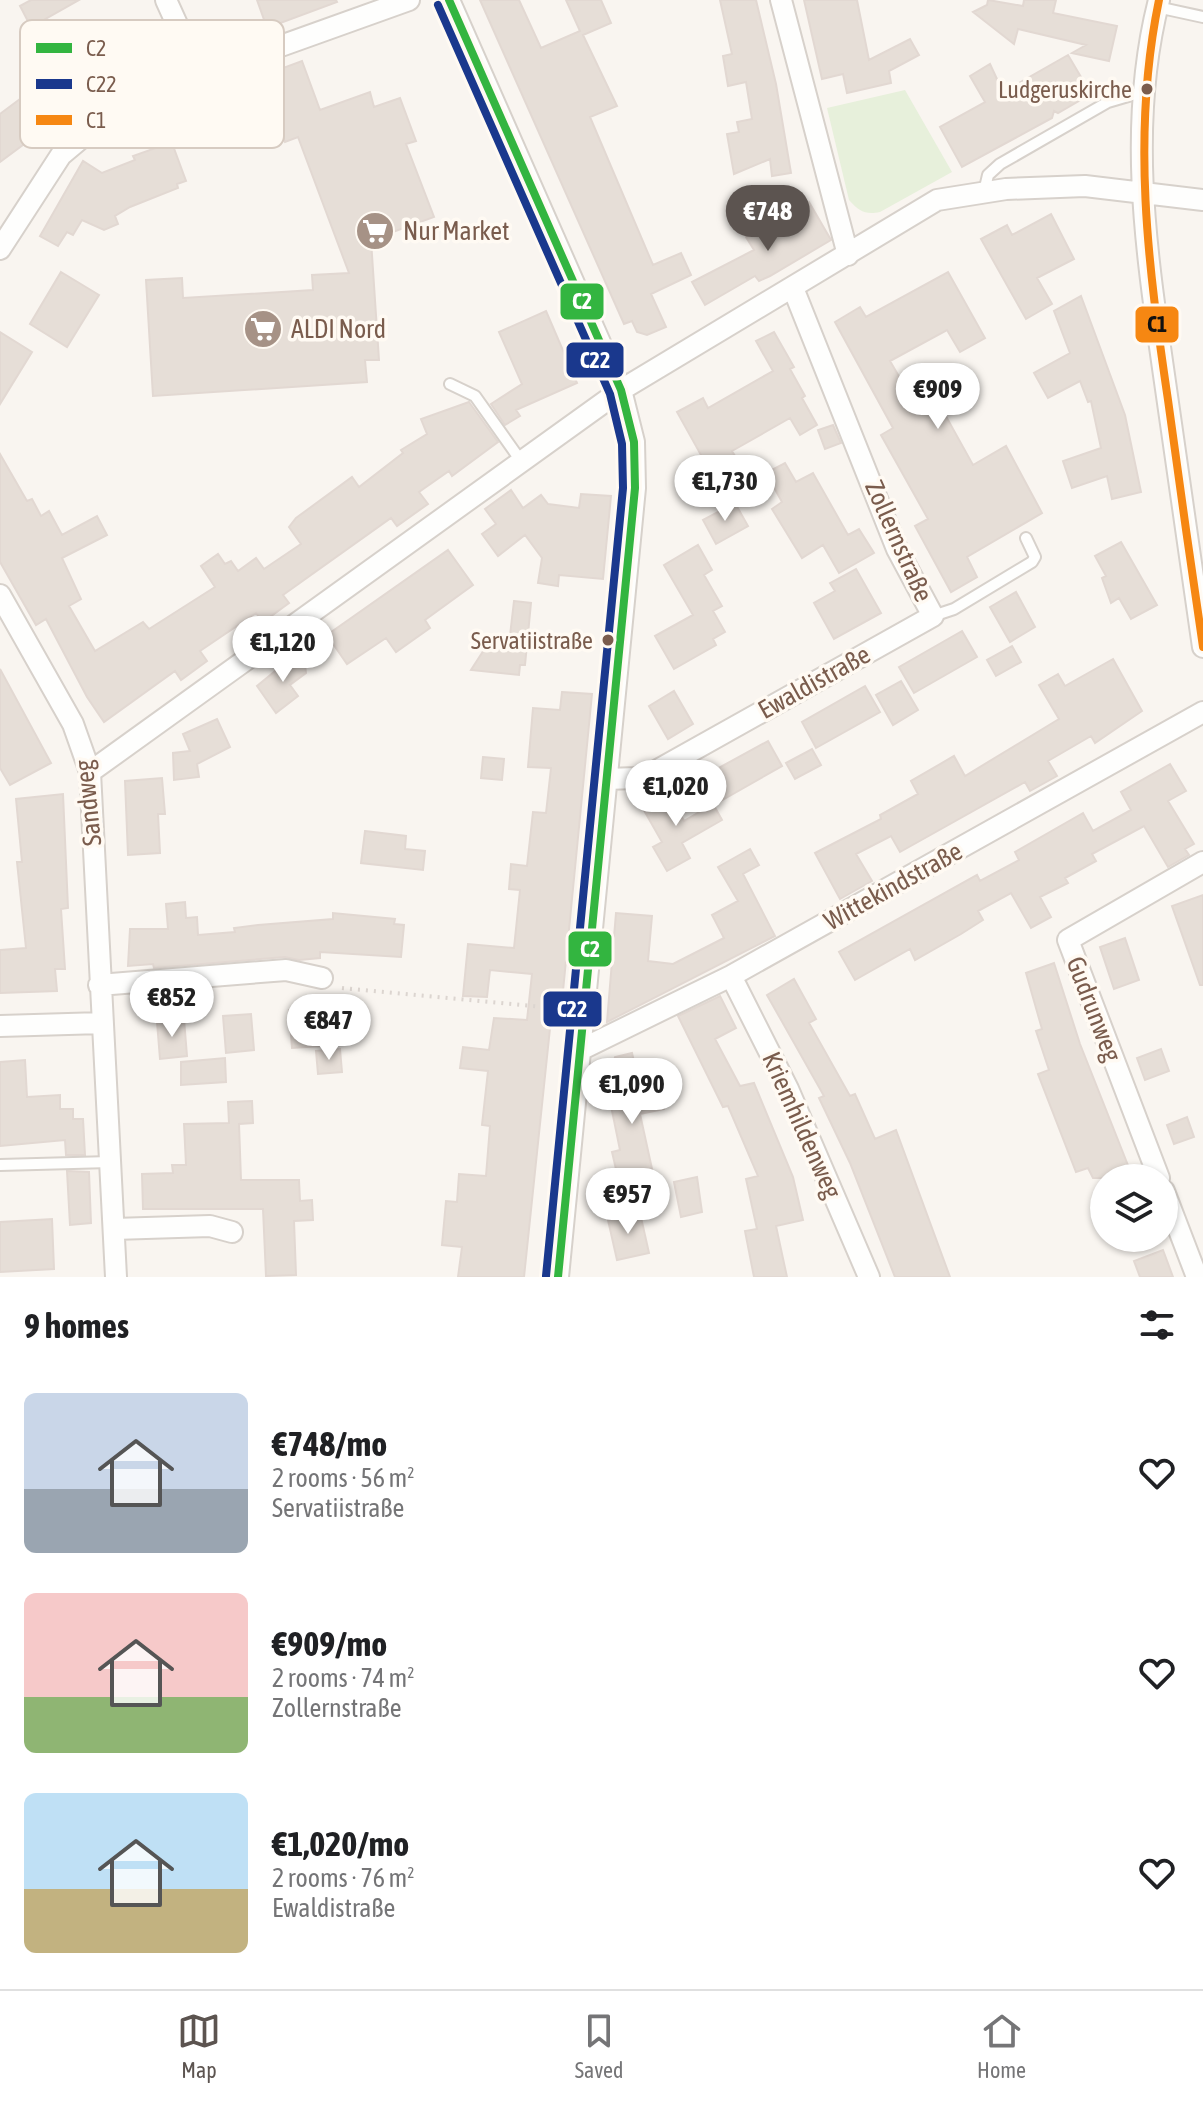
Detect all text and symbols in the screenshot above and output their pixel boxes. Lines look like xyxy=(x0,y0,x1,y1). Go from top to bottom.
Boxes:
legend xyxy=(20,20,284,148)
text: C2 xyxy=(86,35,106,61)
text: C22 xyxy=(86,71,117,97)
place label: Ludgeruskirche xyxy=(998,76,1132,103)
marker: Ludgeruskirche xyxy=(1139,81,1155,97)
text: C1 xyxy=(86,107,106,133)
pin: €748 xyxy=(721,185,815,253)
text: €748 xyxy=(744,196,792,226)
supermarket icon: Nur Market xyxy=(354,210,396,252)
place label: Nur Market xyxy=(403,216,510,246)
line badge: C2 xyxy=(559,282,605,321)
text: C2 xyxy=(572,288,592,314)
line badge: C1 xyxy=(1134,305,1180,344)
supermarket icon: ALDI Nord xyxy=(242,308,284,350)
text: C1 xyxy=(1147,311,1167,337)
place label: ALDI Nord xyxy=(291,314,386,344)
line badge: C22 xyxy=(565,341,625,379)
text: C22 xyxy=(580,347,610,373)
pin: €909 xyxy=(891,363,985,431)
text: €909 xyxy=(914,374,962,404)
pin: €1,730 xyxy=(660,455,790,523)
text: €1,730 xyxy=(692,466,758,496)
street label: Zollernstraße xyxy=(859,476,939,606)
pin: €1,120 xyxy=(218,616,348,684)
text: €1,120 xyxy=(250,627,316,657)
place label: Servatiistraße xyxy=(471,627,593,654)
marker: Servatiistraße xyxy=(600,632,616,648)
street label: Ewaldistraße xyxy=(753,639,875,725)
street label: Sandweg xyxy=(68,758,107,847)
pin: €1,020 xyxy=(611,760,741,828)
text: €1,020 xyxy=(643,771,709,801)
street label: Wittekindstraße xyxy=(819,836,967,936)
line badge: C2 xyxy=(567,930,613,968)
text: C2 xyxy=(580,936,600,962)
street label: Gudrunweg xyxy=(1060,952,1128,1066)
pin: €852 xyxy=(125,971,219,1039)
text: €852 xyxy=(148,982,196,1012)
line badge: C22 xyxy=(542,990,603,1028)
pin: €847 xyxy=(282,994,376,1062)
text: C22 xyxy=(557,996,587,1022)
text: €847 xyxy=(305,1005,353,1035)
street label: Kriemhildenweg xyxy=(756,1047,848,1204)
pin: €1,090 xyxy=(567,1058,697,1126)
text: €1,090 xyxy=(599,1069,665,1099)
map controls xyxy=(1090,1164,1178,1252)
button: layers xyxy=(1090,1164,1178,1252)
pin: €957 xyxy=(581,1168,675,1236)
text: €957 xyxy=(604,1179,652,1209)
icon: filters xyxy=(1135,1303,1179,1347)
text: 9 homes xyxy=(24,1306,129,1345)
text: €748/mo xyxy=(272,1424,387,1463)
icon: home xyxy=(88,1425,184,1521)
icon: heart xyxy=(1135,1451,1179,1495)
text: 2 rooms · 56 m² xyxy=(272,1463,414,1493)
text: Servatiistraße xyxy=(272,1493,404,1523)
text: €909/mo xyxy=(272,1624,387,1663)
icon: home xyxy=(88,1625,184,1721)
icon: heart xyxy=(1135,1651,1179,1695)
text: 2 rooms · 74 m² xyxy=(272,1663,414,1693)
text: Zollernstraße xyxy=(272,1693,401,1723)
text: €1,020/mo xyxy=(272,1824,409,1863)
icon: home xyxy=(88,1825,184,1921)
icon: heart xyxy=(1135,1851,1179,1895)
text: 2 rooms · 76 m² xyxy=(272,1863,414,1893)
text: Ewaldistraße xyxy=(272,1893,395,1923)
tab: Map xyxy=(177,2009,221,2083)
tab: Saved xyxy=(575,2009,623,2083)
tab: Home xyxy=(977,2009,1026,2083)

